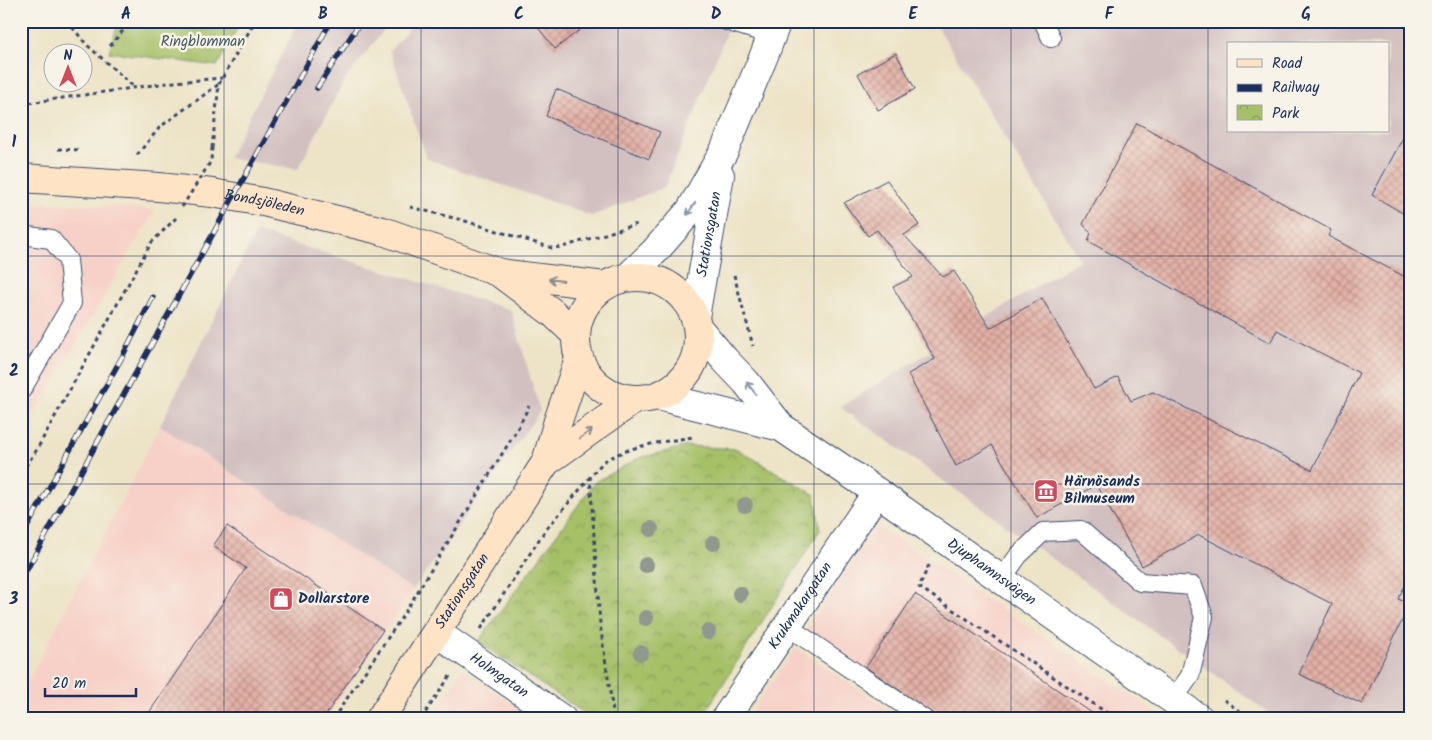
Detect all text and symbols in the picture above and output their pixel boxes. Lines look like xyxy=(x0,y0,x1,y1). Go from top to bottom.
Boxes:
text: A xyxy=(121,2,131,27)
text: B xyxy=(318,2,328,27)
text: C xyxy=(514,2,524,27)
text: D xyxy=(711,2,722,27)
text: E xyxy=(909,2,919,27)
text: F xyxy=(1105,2,1115,27)
text: G xyxy=(1301,2,1311,27)
park label: Ringblomman xyxy=(161,30,245,54)
north arrow xyxy=(42,42,92,92)
legend xyxy=(1227,42,1390,132)
text: N xyxy=(64,45,73,67)
text: Road xyxy=(1272,52,1303,76)
text: Railway xyxy=(1272,76,1320,100)
text: Park xyxy=(1272,102,1300,126)
text: 1 xyxy=(12,130,17,155)
street label: Bondsjöleden xyxy=(222,183,307,224)
street label: Stationsgatan xyxy=(690,190,729,279)
one-way arrow xyxy=(686,201,696,215)
one-way arrow xyxy=(549,275,565,285)
text: 2 xyxy=(9,359,19,384)
one-way arrow xyxy=(746,382,757,395)
one-way arrow xyxy=(579,429,593,439)
place label: Härnösands Bilmuseum xyxy=(1064,470,1140,511)
museum icon: Härnösands Bilmuseum xyxy=(1033,478,1059,504)
street label: Djuphamnsvägen xyxy=(942,532,1041,612)
street label: Stationsgatan xyxy=(429,548,496,634)
street label: Krukmakargatan xyxy=(763,557,839,655)
shop icon: Dollarstore xyxy=(268,586,294,612)
text: 3 xyxy=(9,587,19,612)
place label: Dollarstore xyxy=(298,587,370,611)
street label: Holmgatan xyxy=(464,646,533,705)
scale bar xyxy=(45,665,136,697)
text: 20 m xyxy=(52,672,86,696)

